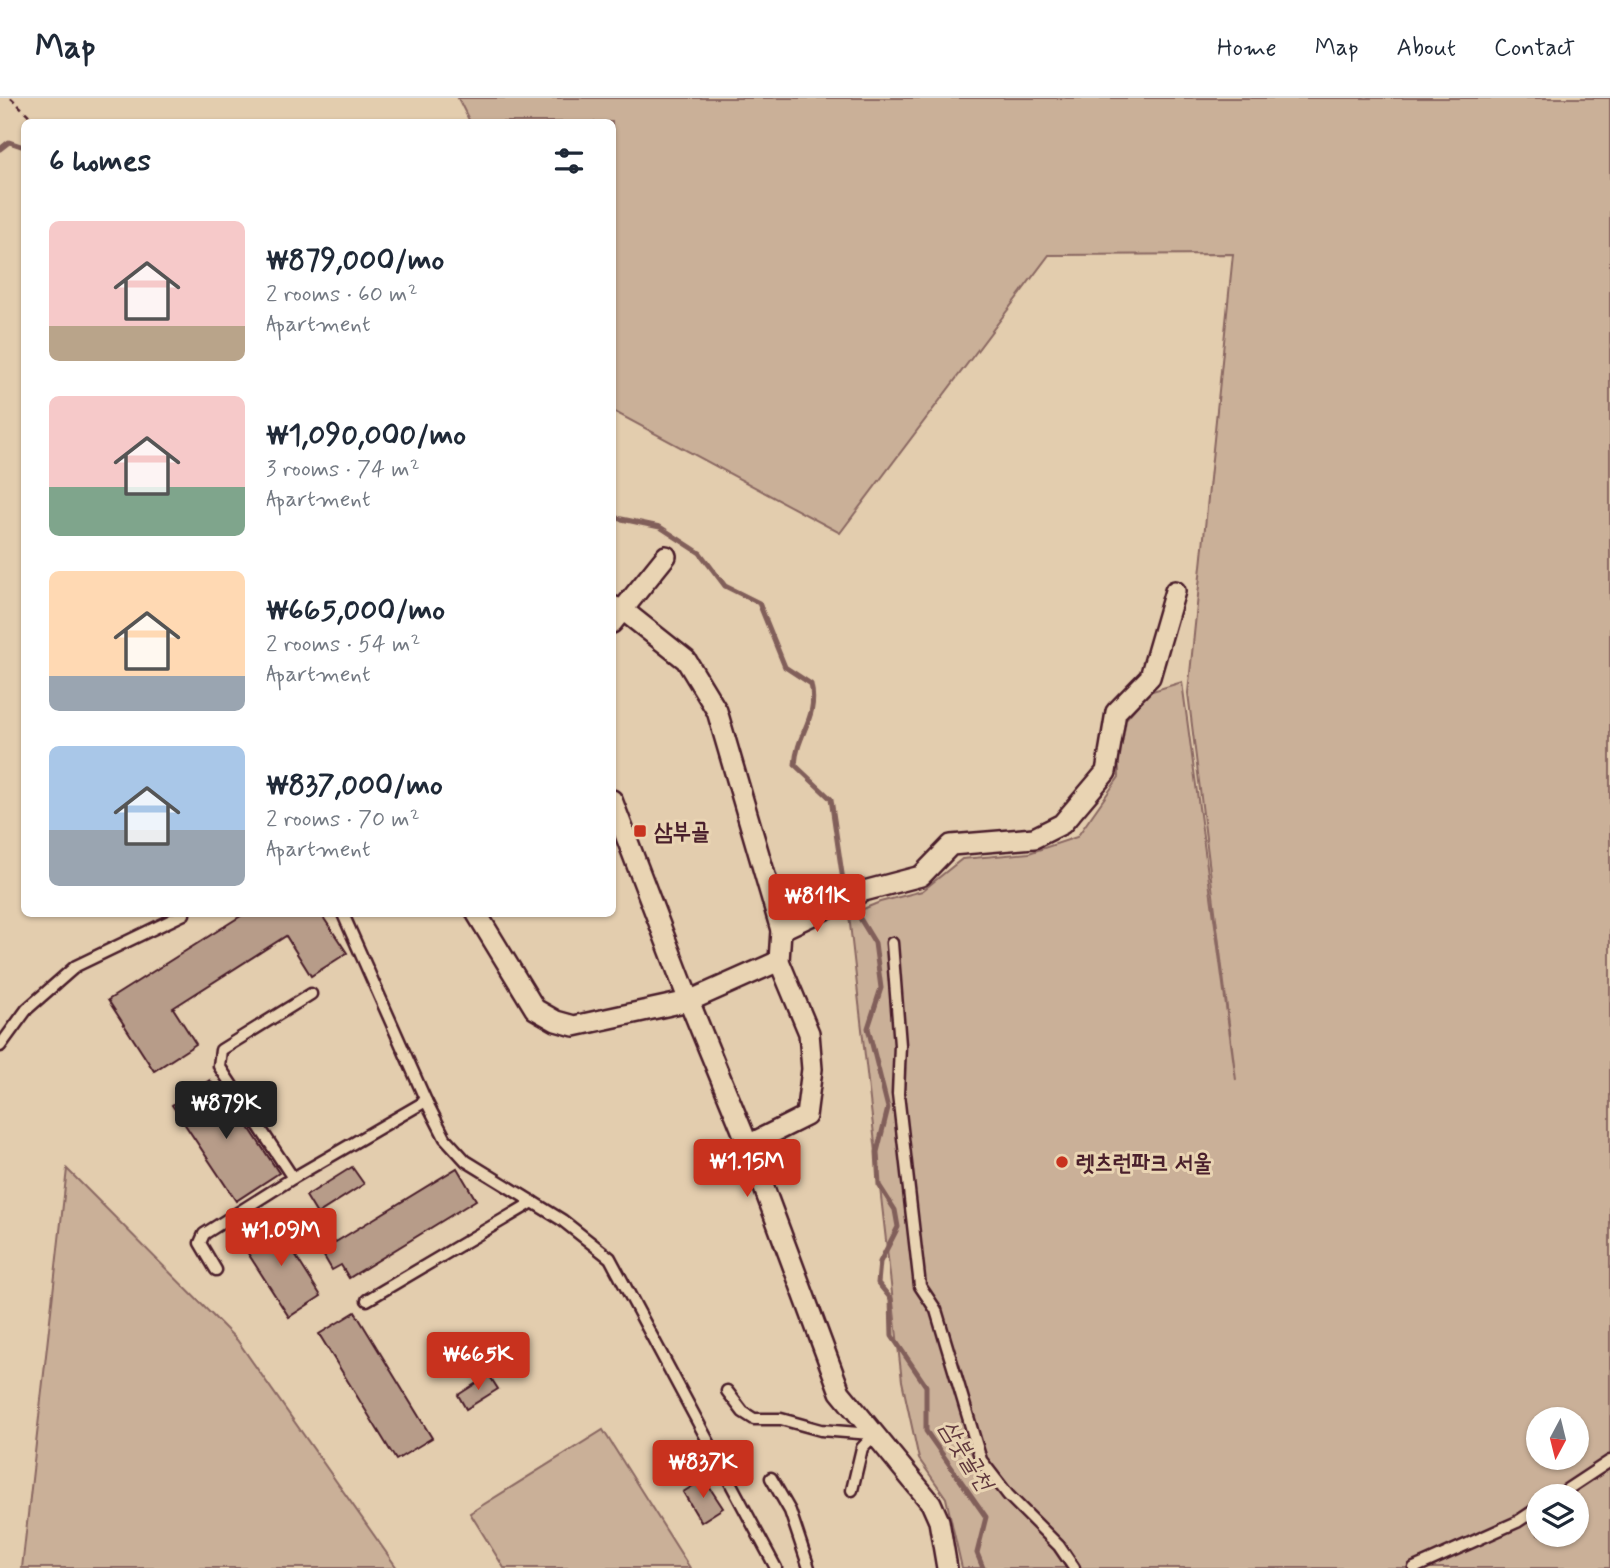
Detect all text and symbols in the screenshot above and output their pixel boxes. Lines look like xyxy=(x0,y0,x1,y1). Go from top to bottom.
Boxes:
text: Map xyxy=(35,26,95,70)
text: Home xyxy=(1217,33,1277,64)
text: Map xyxy=(1315,33,1359,64)
text: About xyxy=(1397,33,1456,64)
text: Contact xyxy=(1494,33,1575,64)
text: 6 homes xyxy=(49,142,151,181)
icon: filters xyxy=(550,142,588,180)
text: ₩879,000/mo xyxy=(266,241,444,280)
icon: home xyxy=(105,249,189,333)
text: 2 rooms · 60 m² xyxy=(266,280,418,310)
text: Apartment xyxy=(266,310,371,340)
text: ₩1,090,000/mo xyxy=(266,416,466,455)
icon: home xyxy=(105,424,189,508)
text: 3 rooms · 74 m² xyxy=(266,455,420,485)
text: Apartment xyxy=(266,485,371,515)
text: ₩665,000/mo xyxy=(266,591,445,630)
icon: home xyxy=(105,599,189,683)
text: 2 rooms · 54 m² xyxy=(266,630,420,660)
text: Apartment xyxy=(266,660,371,690)
text: ₩837,000/mo xyxy=(266,766,443,805)
icon: home xyxy=(105,774,189,858)
text: 2 rooms · 70 m² xyxy=(266,805,420,835)
place label: 삼부골 xyxy=(654,818,710,848)
marker: 삼부골 xyxy=(632,823,648,839)
text: Apartment xyxy=(266,835,371,865)
pin: ₩811K xyxy=(768,874,866,934)
text: ₩811K xyxy=(784,882,850,912)
pin: ₩879K xyxy=(177,1082,275,1141)
text: ₩879K xyxy=(191,1089,261,1119)
pin: ₩1.15M xyxy=(690,1140,804,1199)
text: ₩1.15M xyxy=(710,1147,784,1177)
place label: 렛츠런파크 서울 xyxy=(1076,1149,1212,1179)
marker: 렛츠런파크 서울 xyxy=(1054,1154,1070,1170)
pin: ₩1.09M xyxy=(224,1208,338,1268)
text: ₩1.09M xyxy=(242,1216,320,1246)
pin: ₩665K xyxy=(429,1332,527,1392)
text: ₩665K xyxy=(443,1340,513,1370)
north arrow xyxy=(1526,1407,1589,1470)
map controls xyxy=(1526,1407,1589,1547)
water label: 삼붓골천 xyxy=(932,1415,1001,1499)
pin: ₩837K xyxy=(654,1440,752,1500)
text: ₩837K xyxy=(669,1448,737,1478)
button: layers xyxy=(1526,1484,1589,1547)

